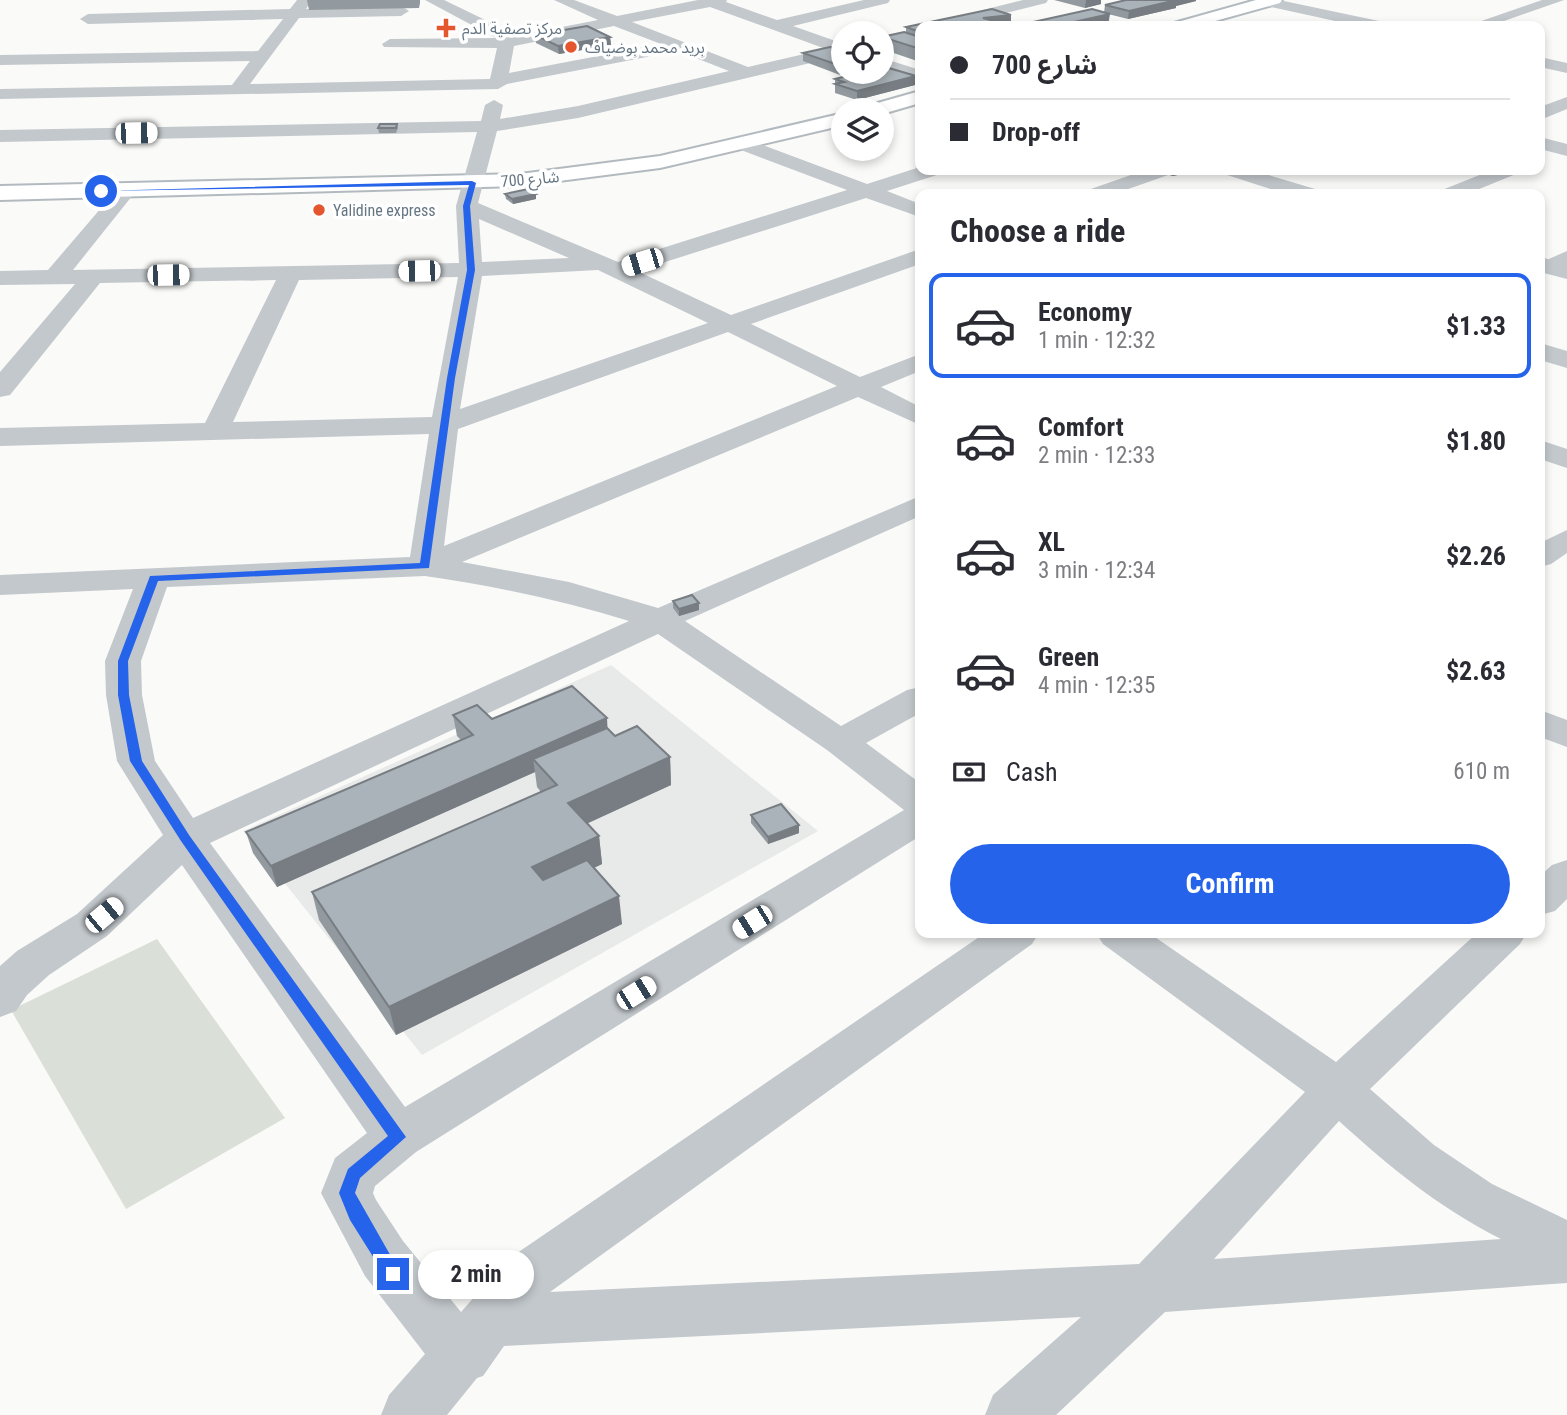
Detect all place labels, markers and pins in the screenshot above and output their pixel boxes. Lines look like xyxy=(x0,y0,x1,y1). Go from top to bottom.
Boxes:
marker: مركز تصفية الدم xyxy=(436,18,456,38)
place label: مركز تصفية الدم xyxy=(462,19,562,41)
place label: بريد محمد بوضياف xyxy=(585,38,705,57)
marker: بريد محمد بوضياف xyxy=(563,39,579,55)
place label: Yalidine express xyxy=(333,201,436,220)
marker: Yalidine express xyxy=(311,202,327,218)

